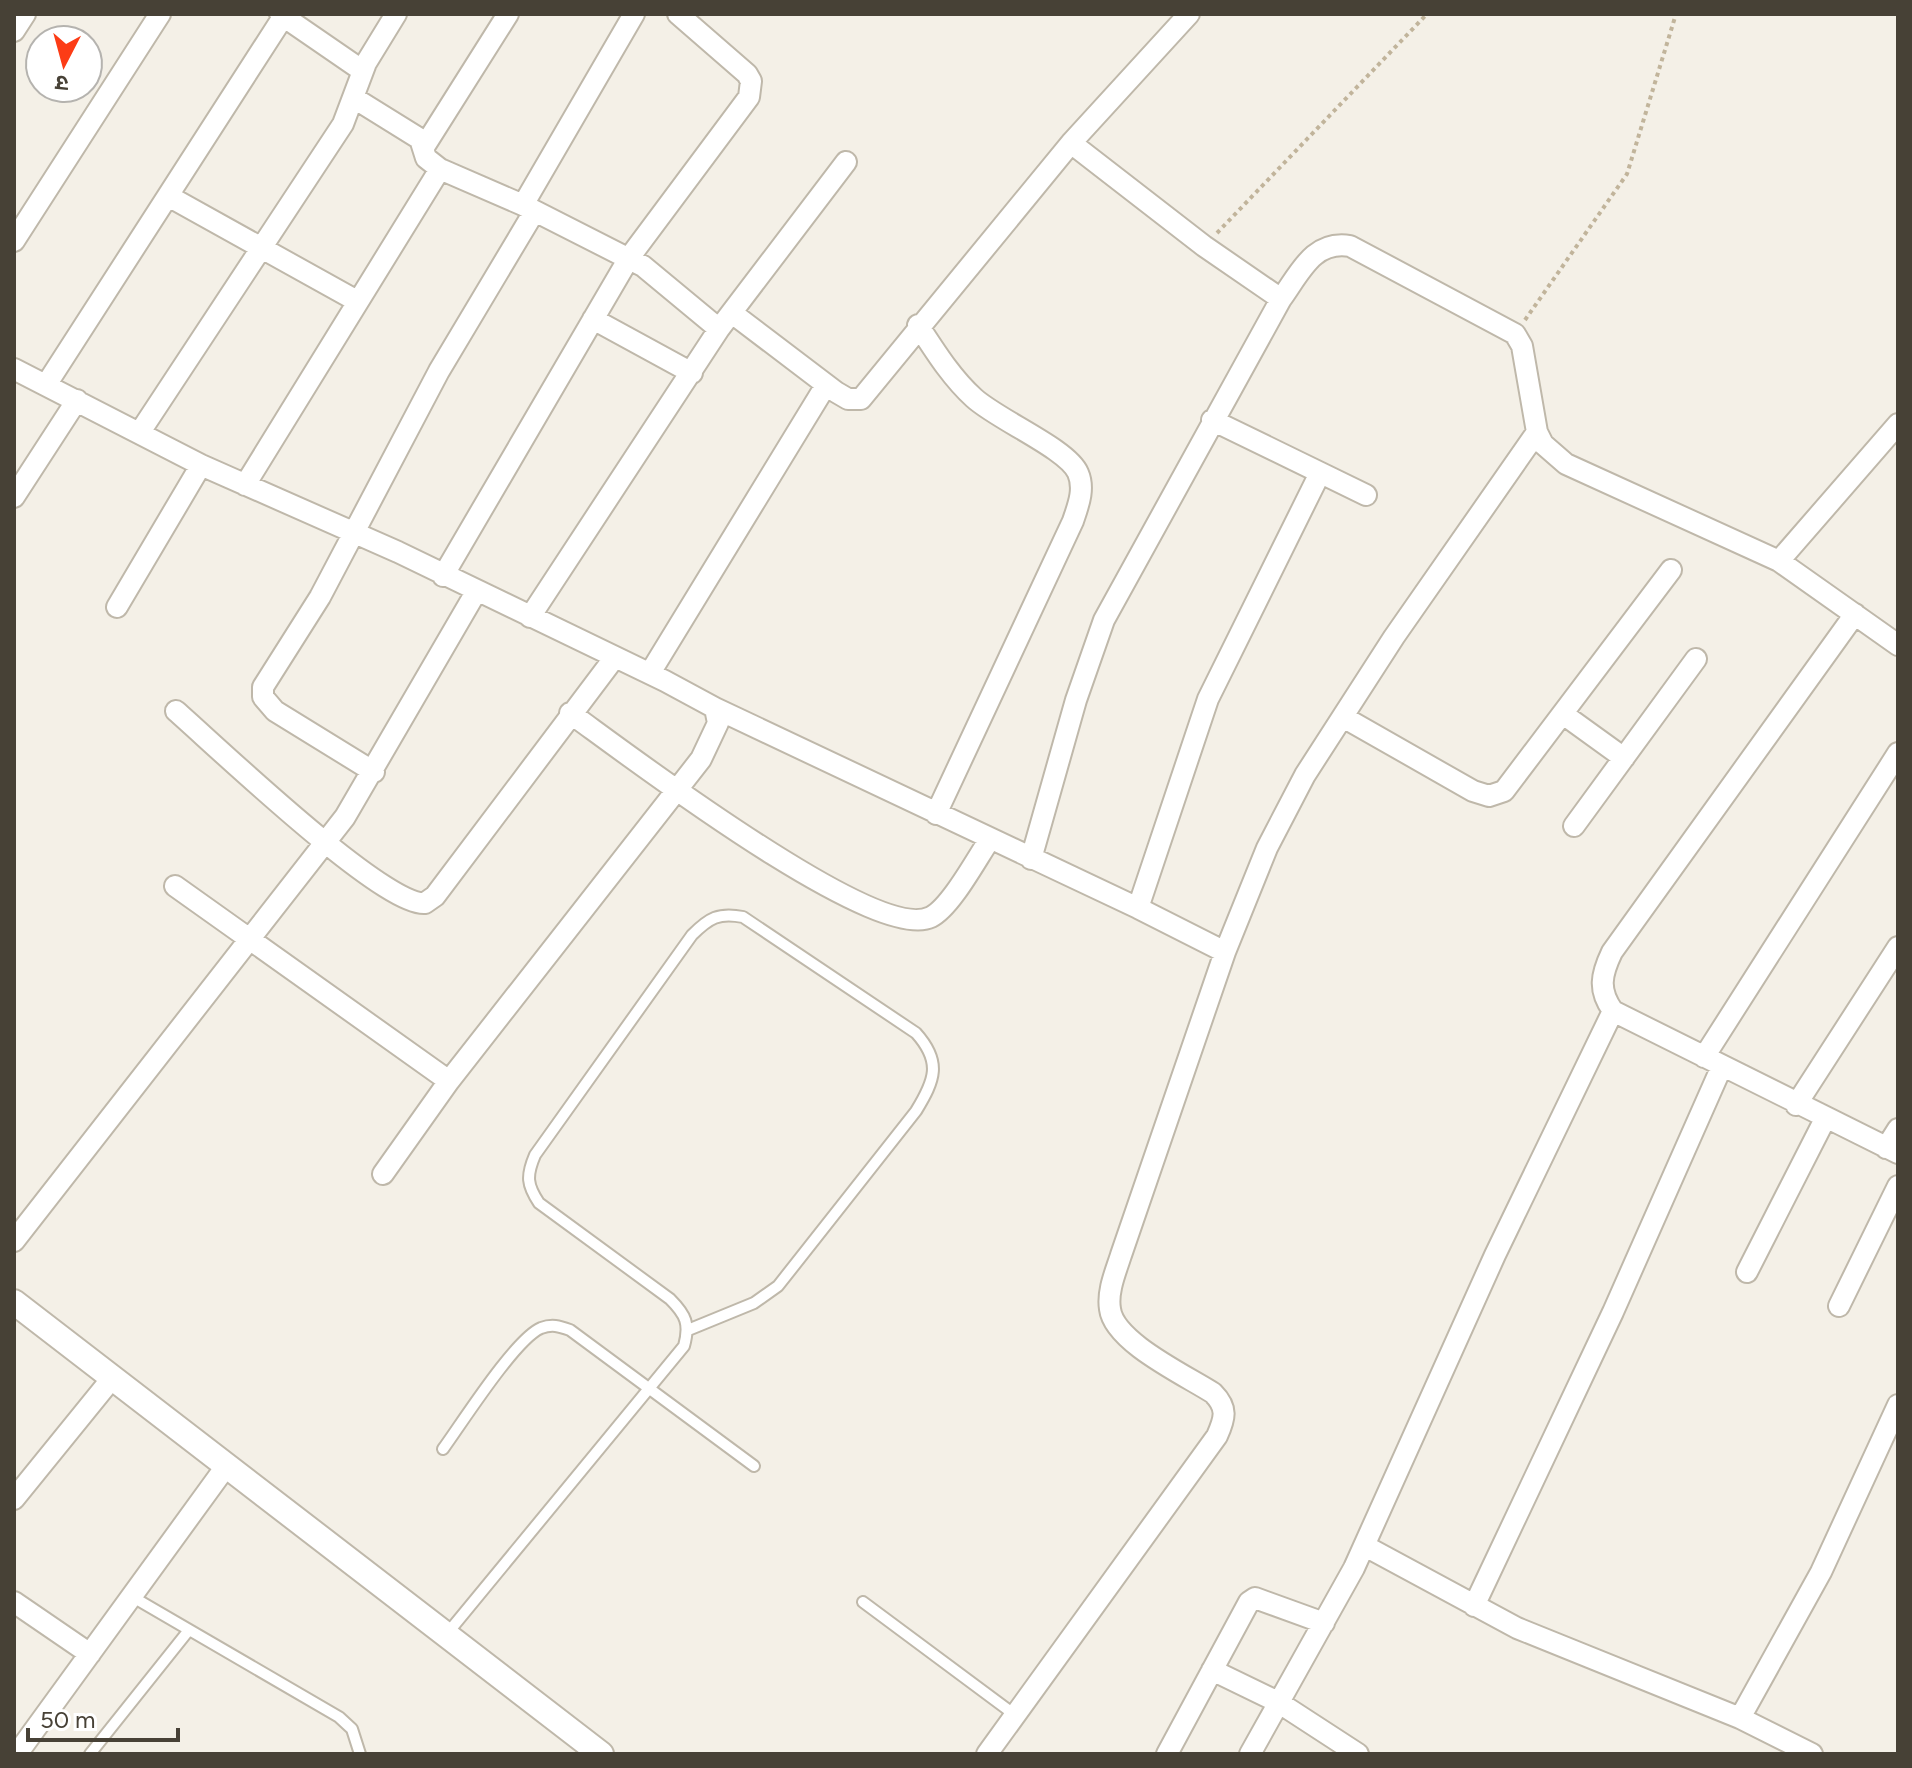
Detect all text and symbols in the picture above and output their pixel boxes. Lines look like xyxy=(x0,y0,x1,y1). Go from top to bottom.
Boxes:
north arrow xyxy=(24,24,104,104)
text: उ xyxy=(53,69,70,97)
scale bar xyxy=(28,1692,178,1742)
text: 50 m xyxy=(40,1705,96,1734)

